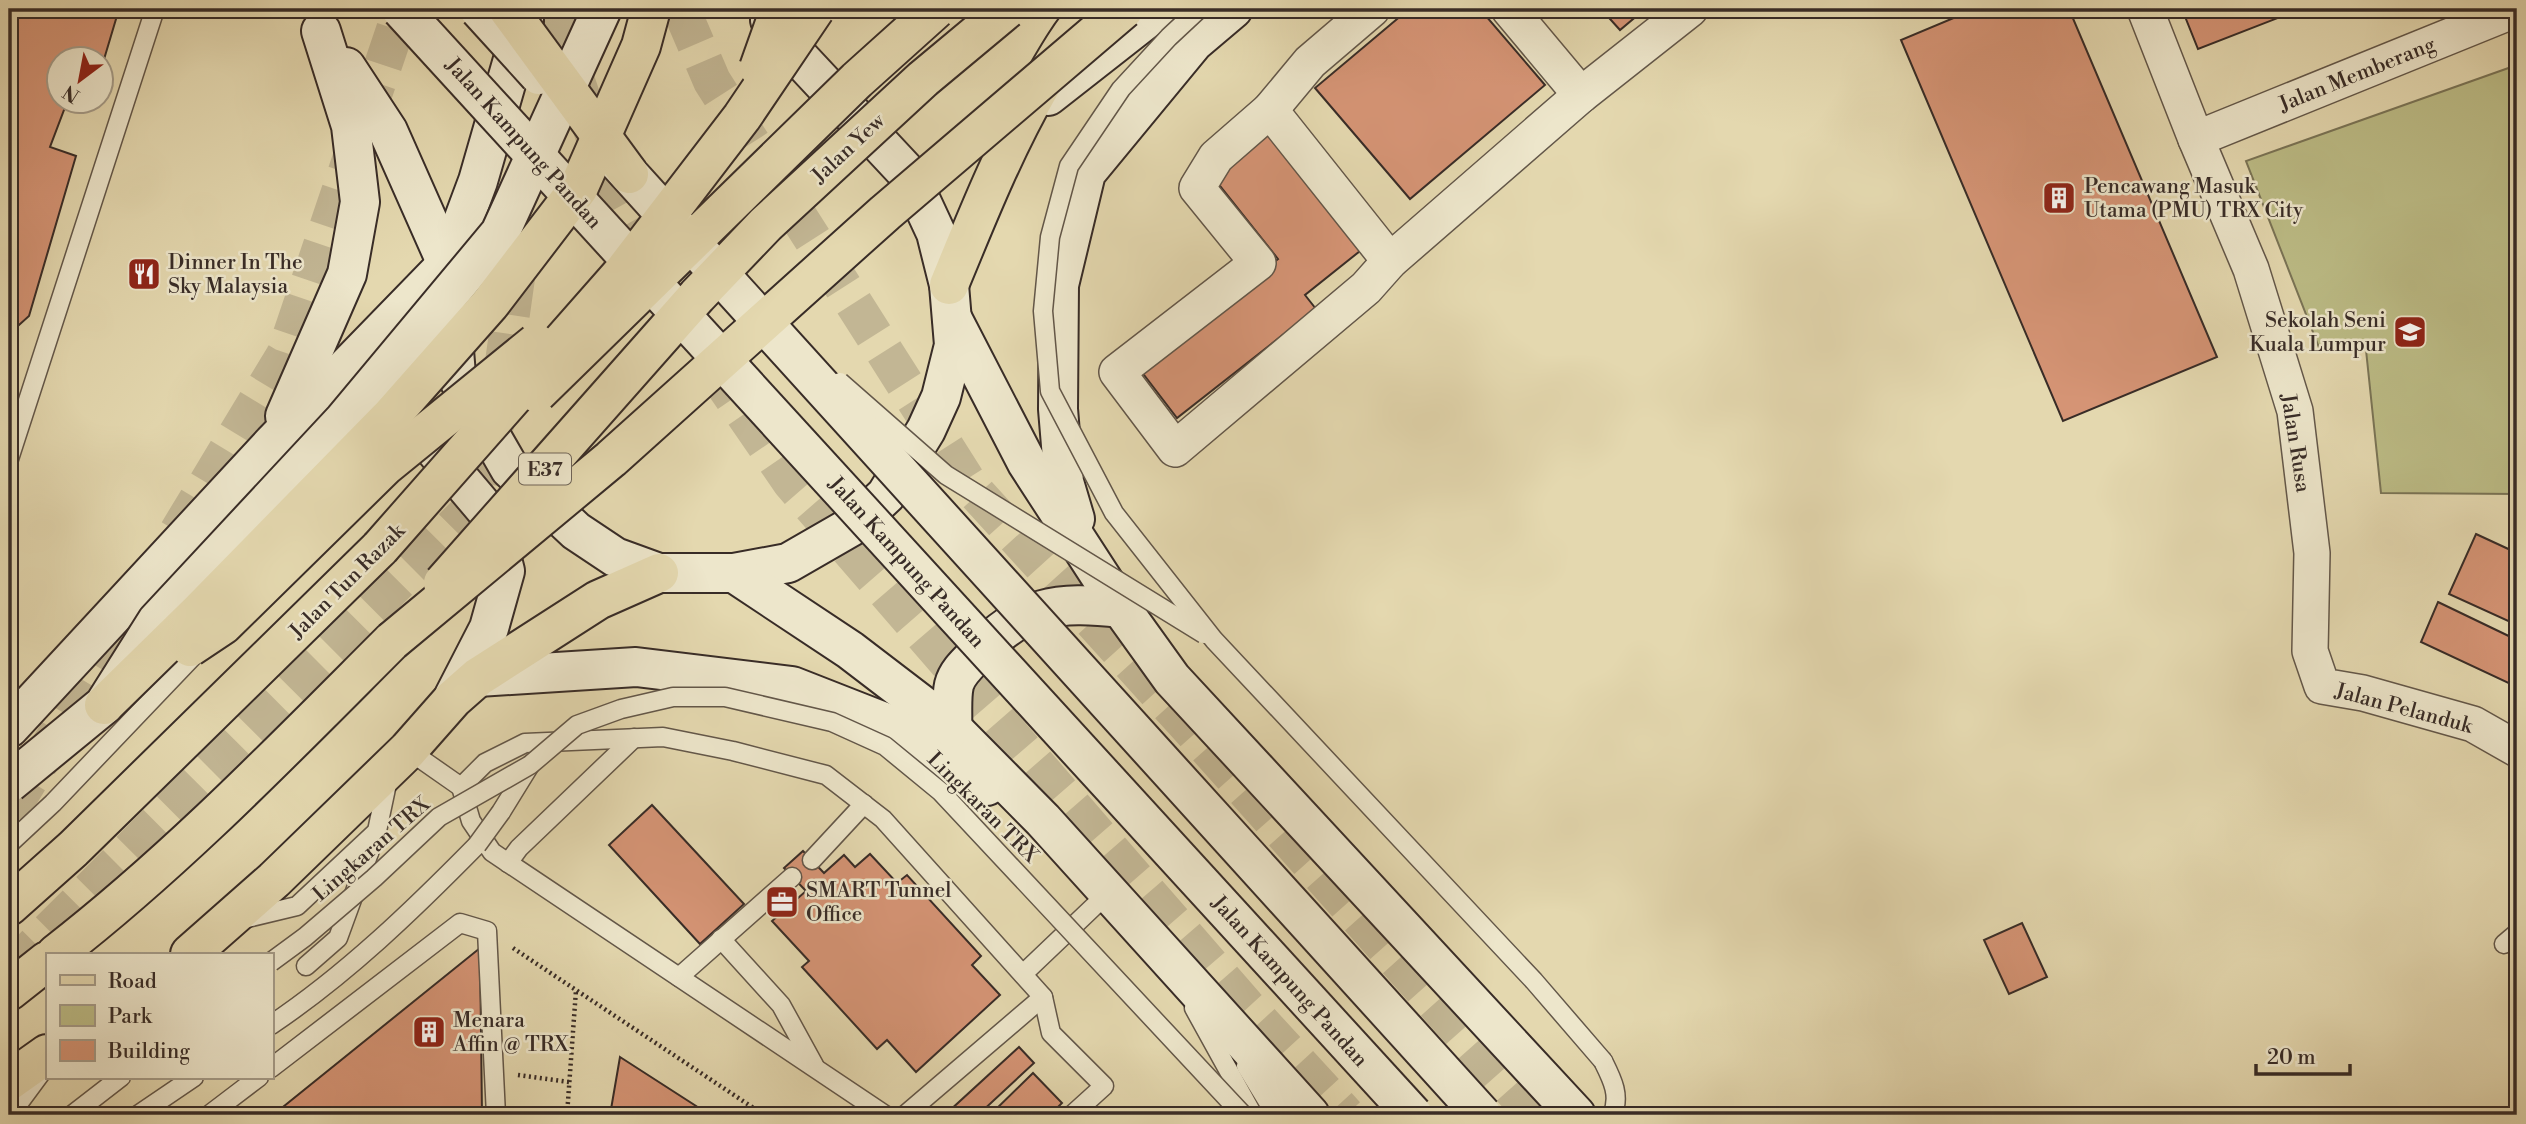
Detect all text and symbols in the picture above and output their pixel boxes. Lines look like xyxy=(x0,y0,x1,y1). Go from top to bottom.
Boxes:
street label: Jalan Memberang xyxy=(2274,32,2439,119)
north arrow xyxy=(46,46,116,116)
street label: Jalan Kampung Pandan xyxy=(439,52,607,235)
text: N xyxy=(59,79,84,108)
street label: Jalan Yew xyxy=(806,108,891,190)
place label: Pencawang Masuk Utama (PMU) TRX City xyxy=(2084,174,2304,224)
building icon: Pencawang Masuk Utama (PMU) TRX City xyxy=(2040,179,2078,217)
place label: Dinner In The Sky Malaysia xyxy=(168,250,303,300)
restaurant icon: Dinner In The Sky Malaysia xyxy=(125,255,163,293)
place label: Sekolah Seni Kuala Lumpur xyxy=(2249,308,2386,358)
school or university icon: Sekolah Seni Kuala Lumpur xyxy=(2391,313,2429,351)
street label: Jalan Rusa xyxy=(2274,391,2316,495)
road number: E37 xyxy=(519,454,571,484)
street label: Jalan Kampung Pandan xyxy=(822,471,990,654)
street label: Jalan Tun Razak xyxy=(284,518,412,645)
street label: Jalan Pelanduk xyxy=(2331,678,2476,740)
street label: Lingkaran TRX xyxy=(921,747,1044,869)
street label: Lingkaran TRX xyxy=(308,791,436,908)
place label: SMART Tunnel Office xyxy=(806,878,952,928)
office icon: SMART Tunnel Office xyxy=(763,883,801,921)
street label: Jalan Kampung Pandan xyxy=(1205,890,1373,1073)
legend xyxy=(46,953,273,1078)
text: Road xyxy=(108,969,157,995)
text: Park xyxy=(108,1004,153,1030)
place label: Menara Affin @ TRX xyxy=(452,1008,569,1058)
building icon: Menara Affin @ TRX xyxy=(410,1013,448,1051)
scale bar xyxy=(2256,1033,2351,1077)
text: Building xyxy=(107,1039,190,1065)
text: 20 m xyxy=(2267,1045,2316,1071)

